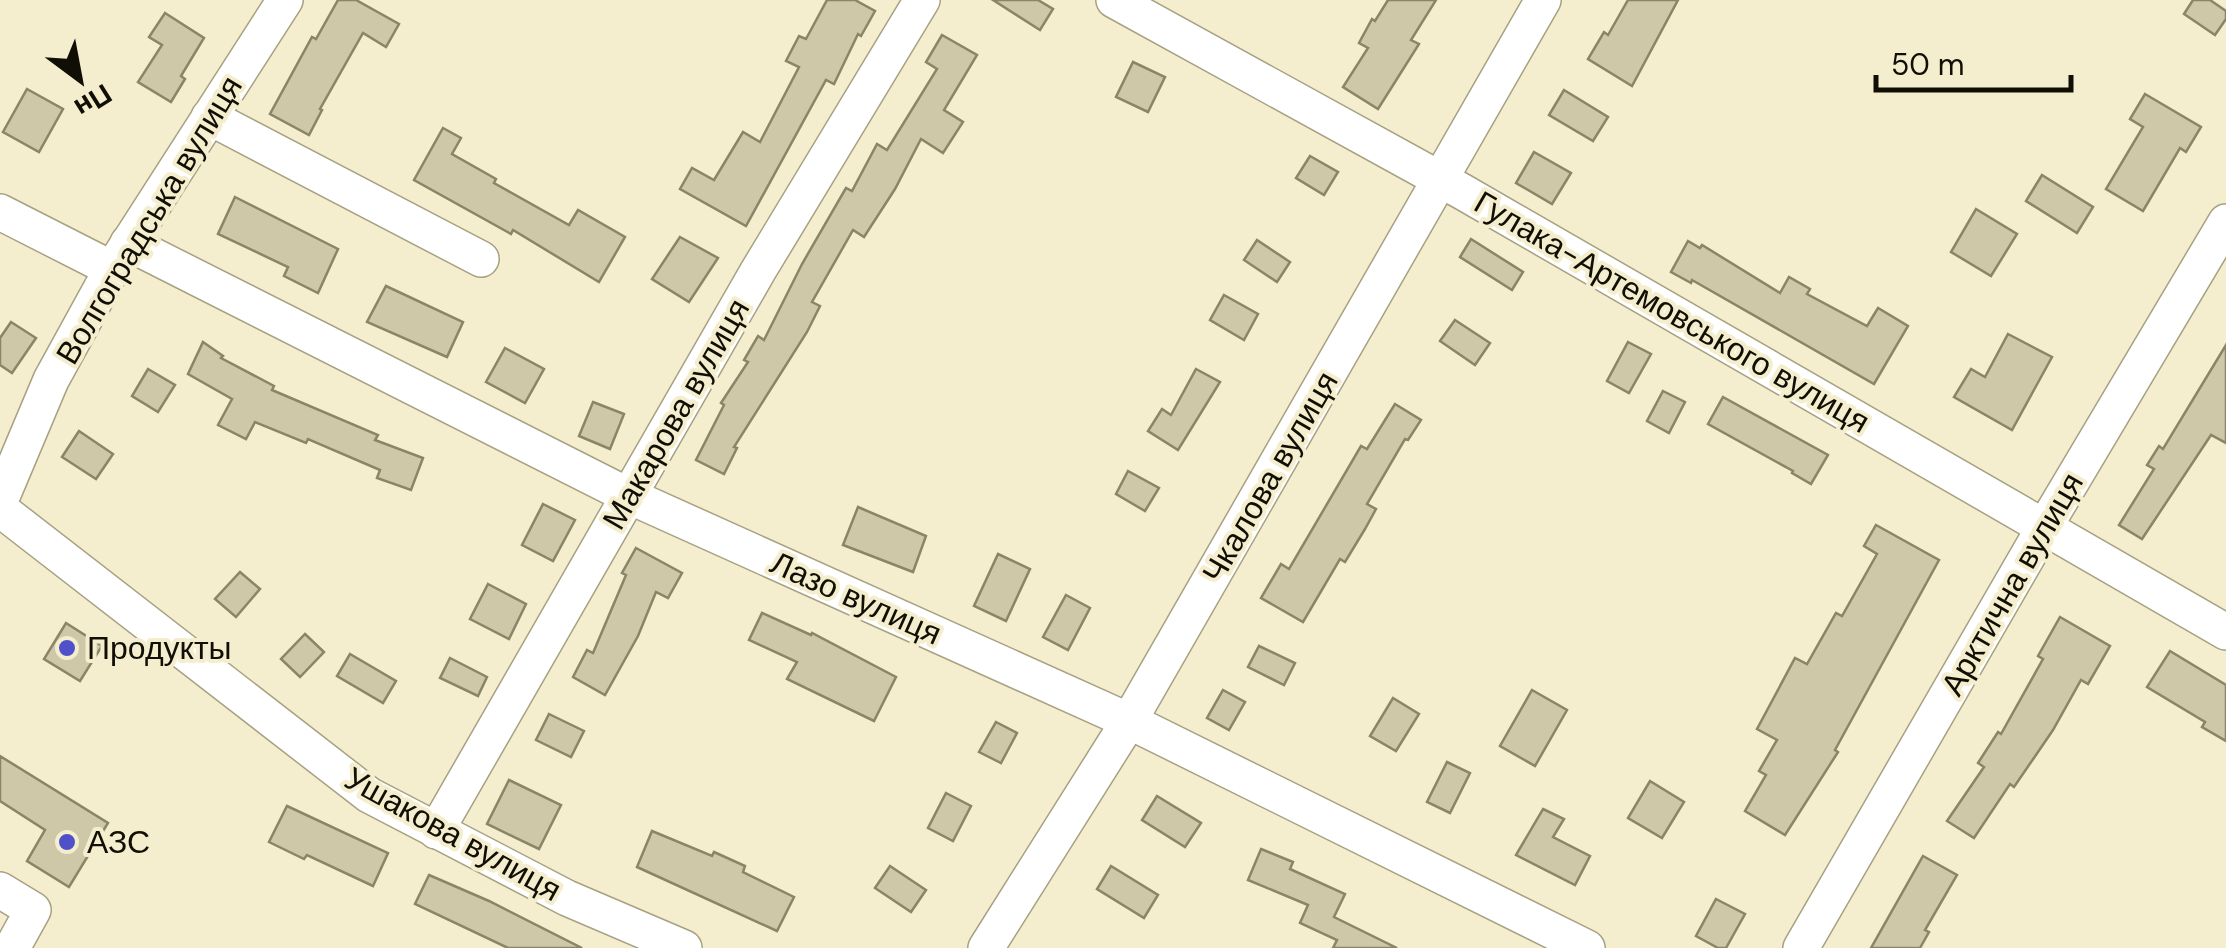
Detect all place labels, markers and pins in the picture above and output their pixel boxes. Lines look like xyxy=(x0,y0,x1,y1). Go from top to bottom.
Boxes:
place label: Продукты xyxy=(87,627,232,669)
marker: Продукты xyxy=(56,637,78,659)
place label: АЗС xyxy=(87,821,150,863)
marker: АЗС xyxy=(56,831,78,853)

